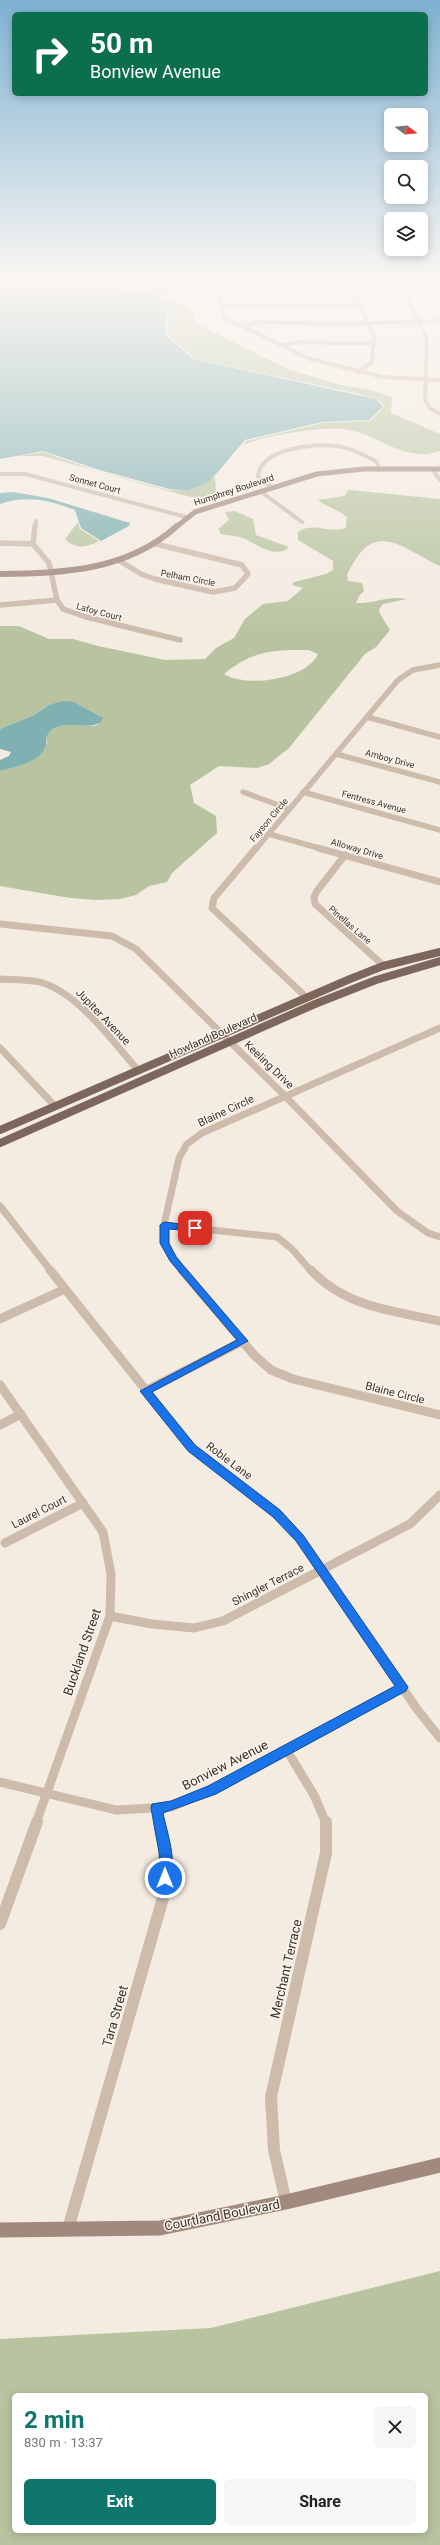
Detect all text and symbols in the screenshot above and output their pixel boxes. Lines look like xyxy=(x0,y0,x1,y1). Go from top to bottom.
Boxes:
text: 50 m xyxy=(90,27,153,60)
icon: right xyxy=(24,28,76,80)
text: Bonview Avenue xyxy=(90,61,221,82)
north arrow xyxy=(384,108,428,152)
map controls xyxy=(384,108,428,256)
button: search xyxy=(384,160,428,204)
button: layers xyxy=(384,212,428,256)
street label: Sonnet Court xyxy=(68,472,122,496)
street label: Humphrey Boulevard xyxy=(193,472,275,508)
street label: Pelham Circle xyxy=(160,568,216,588)
street label: Lafoy Court xyxy=(75,601,123,623)
street label: Amboy Drive xyxy=(364,748,416,770)
street label: Fentress Avenue xyxy=(341,789,408,815)
street label: Fayson Circle xyxy=(248,796,290,844)
street label: Alloway Drive xyxy=(330,837,384,861)
street label: Pinellas Lane xyxy=(327,904,374,946)
street label: Jupiter Avenue xyxy=(73,986,133,1048)
street label: Howland Boulevard xyxy=(167,1011,259,1061)
street label: Keeling Drive xyxy=(242,1038,296,1092)
street label: Blaine Circle xyxy=(196,1092,256,1130)
pin xyxy=(178,1211,212,1245)
icon: arrive xyxy=(184,1217,206,1239)
street label: Blaine Circle xyxy=(364,1379,426,1407)
street label: Roble Lane xyxy=(203,1439,255,1483)
street label: Laurel Court xyxy=(9,1492,69,1531)
street label: Shingler Terrace xyxy=(230,1561,306,1609)
street label: Buckland Street xyxy=(60,1607,104,1697)
street label: Bonview Avenue xyxy=(179,1737,271,1793)
position arrow xyxy=(144,1857,186,1899)
street label: Merchant Terrace xyxy=(267,1918,305,2020)
street label: Tara Street xyxy=(99,1984,131,2048)
street label: Courtland Boulevard xyxy=(163,2196,281,2234)
text: 2 min xyxy=(24,2406,84,2434)
button: close xyxy=(374,2406,416,2448)
text: 830 m · 13:37 xyxy=(24,2435,103,2450)
button: Exit xyxy=(24,2479,216,2525)
button: Share xyxy=(224,2479,416,2525)

